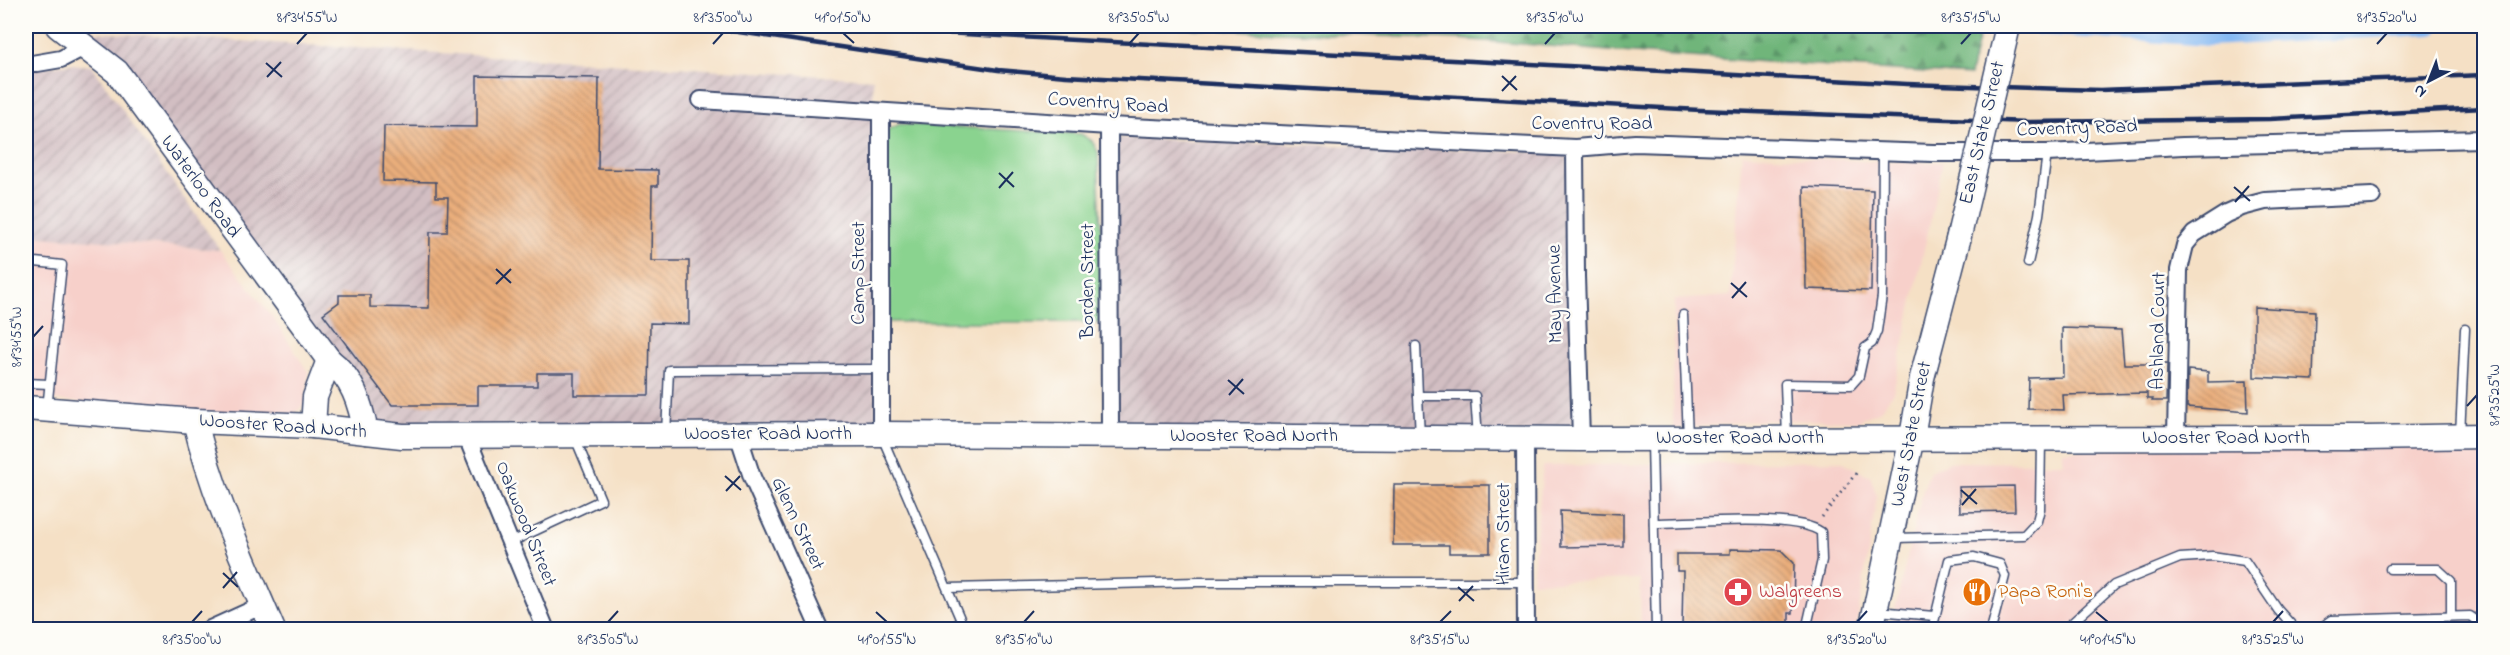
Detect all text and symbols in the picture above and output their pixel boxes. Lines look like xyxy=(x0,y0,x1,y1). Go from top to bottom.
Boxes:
text: 81°34'55"W xyxy=(277,7,337,29)
text: 81°35'00"W xyxy=(694,7,752,29)
text: 41°01'50"N xyxy=(815,7,871,29)
text: 81°35'05"W xyxy=(1109,7,1169,29)
text: 81°35'10"W xyxy=(1526,7,1584,29)
text: 81°35'15"W xyxy=(1941,7,2001,29)
text: 81°35'20"W xyxy=(2357,7,2417,29)
north arrow xyxy=(2399,51,2459,111)
street label: East State Street xyxy=(1952,58,2014,208)
text: N xyxy=(2408,78,2432,103)
street label: Coventry Road xyxy=(1047,85,1169,123)
street label: Coventry Road xyxy=(1531,110,1653,139)
street label: Coventry Road xyxy=(2016,112,2138,146)
street label: Waterloo Road xyxy=(153,130,247,244)
street label: Camp Street xyxy=(845,221,874,325)
street label: Borden Street xyxy=(1074,223,1103,340)
street label: May Avenue xyxy=(1541,244,1571,344)
street label: Ashland Court xyxy=(2143,272,2175,390)
text: 81°34'55"W xyxy=(6,307,28,367)
street label: West State Street xyxy=(1884,358,1940,509)
text: 81°35'25"W xyxy=(2484,364,2506,426)
street label: Wooster Road North xyxy=(198,407,368,447)
street label: Wooster Road North xyxy=(684,420,852,449)
street label: Wooster Road North xyxy=(1170,422,1338,451)
street label: Wooster Road North xyxy=(1656,424,1824,453)
street label: Wooster Road North xyxy=(2142,424,2310,453)
street label: Oakwood Street xyxy=(487,457,563,591)
street label: Glenn Street xyxy=(763,473,831,576)
street label: Hiram Street xyxy=(1490,482,1519,586)
pharmacy icon: Walgreens xyxy=(1722,576,1754,608)
restaurant icon: Papa Roni's xyxy=(1961,576,1993,608)
place label: Walgreens xyxy=(1759,578,1842,608)
place label: Papa Roni's xyxy=(1998,578,2093,607)
text: 81°35'00"W xyxy=(163,629,221,651)
text: 81°35'05"W xyxy=(578,629,638,651)
text: 41°01'55"N xyxy=(858,629,916,651)
text: 81°35'10"W xyxy=(995,629,1053,651)
text: 81°35'15"W xyxy=(1410,629,1470,651)
text: 81°35'20"W xyxy=(1827,629,1887,651)
text: 41°01'45"N xyxy=(2080,629,2136,651)
text: 81°35'25"W xyxy=(2242,629,2304,651)

